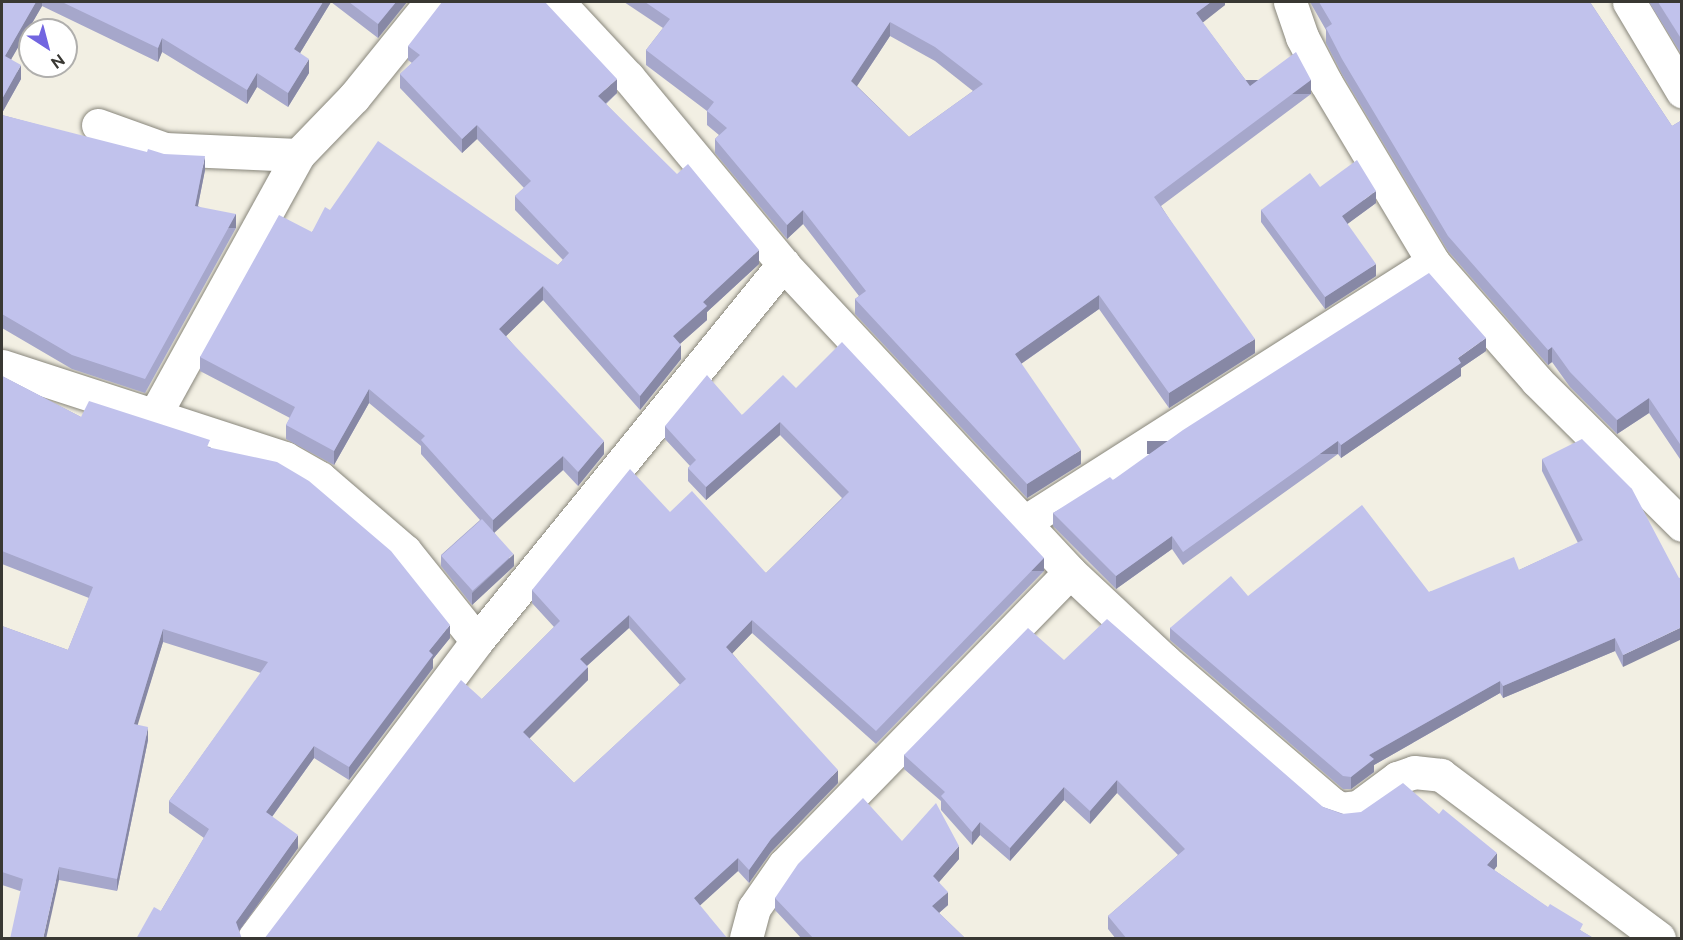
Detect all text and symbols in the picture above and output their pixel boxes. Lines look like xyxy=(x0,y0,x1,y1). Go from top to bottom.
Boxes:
north arrow xyxy=(18,18,78,78)
text: N xyxy=(47,50,68,73)

